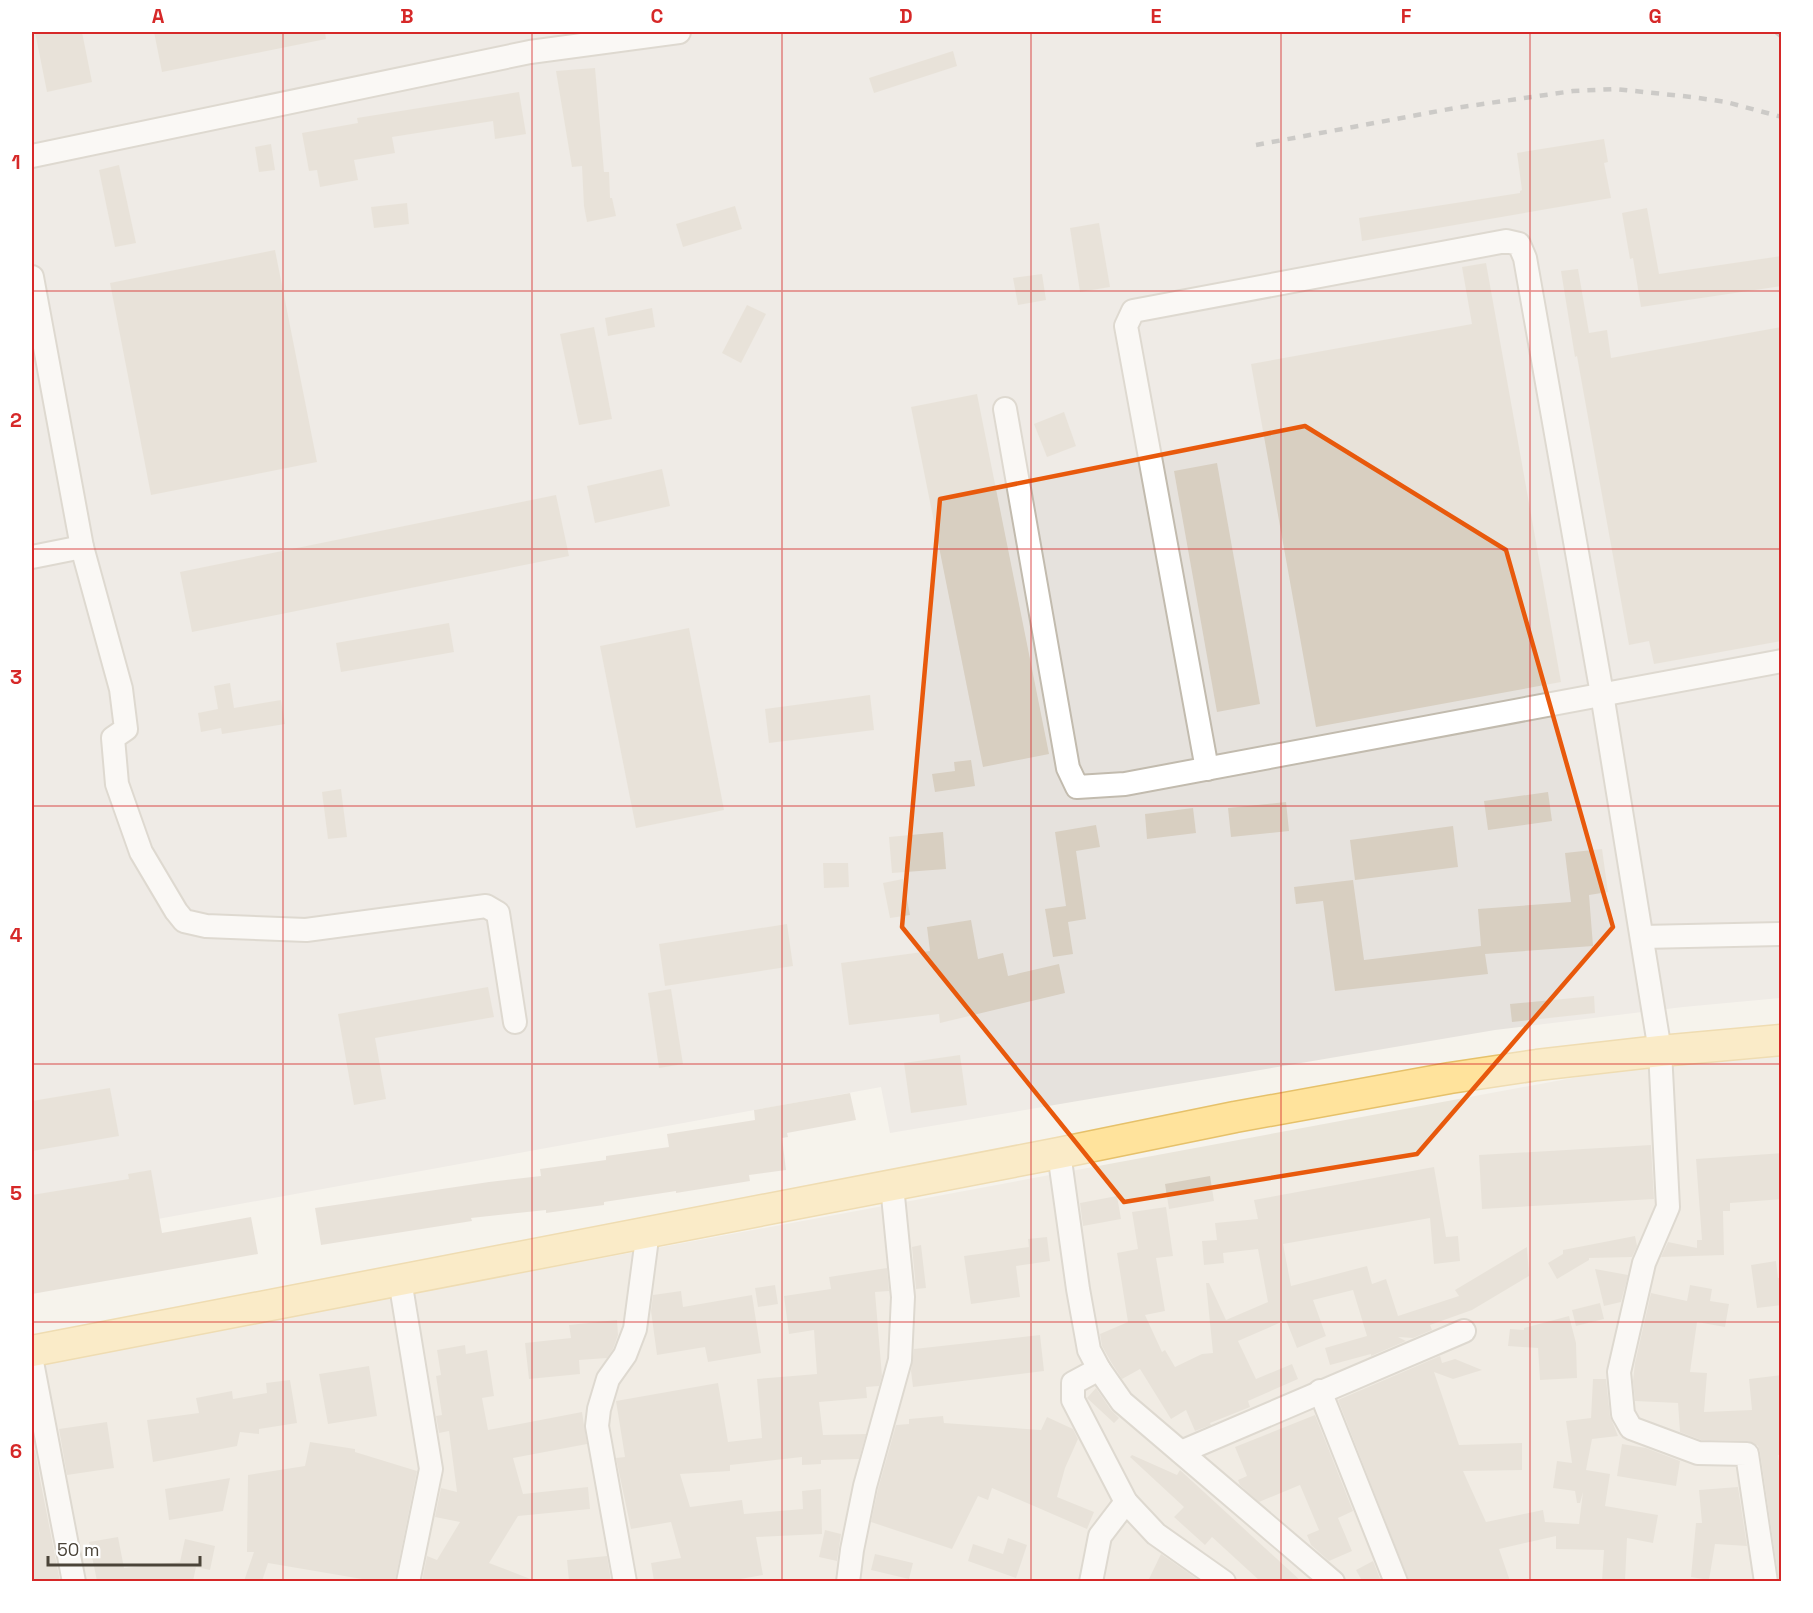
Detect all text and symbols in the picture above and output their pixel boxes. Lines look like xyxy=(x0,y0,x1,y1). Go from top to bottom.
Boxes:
text: A xyxy=(152,3,165,29)
text: B xyxy=(400,3,414,29)
text: C xyxy=(651,3,664,29)
text: D xyxy=(899,3,913,29)
text: E xyxy=(1150,3,1162,29)
text: F xyxy=(1401,3,1412,29)
text: G xyxy=(1648,3,1662,29)
text: 1 xyxy=(11,149,21,175)
text: 2 xyxy=(10,407,22,433)
text: 3 xyxy=(10,664,22,690)
text: 4 xyxy=(10,922,23,948)
text: 5 xyxy=(10,1180,22,1206)
text: 6 xyxy=(10,1438,22,1464)
scale bar xyxy=(48,1529,200,1567)
text: 50 m xyxy=(57,1538,99,1561)

